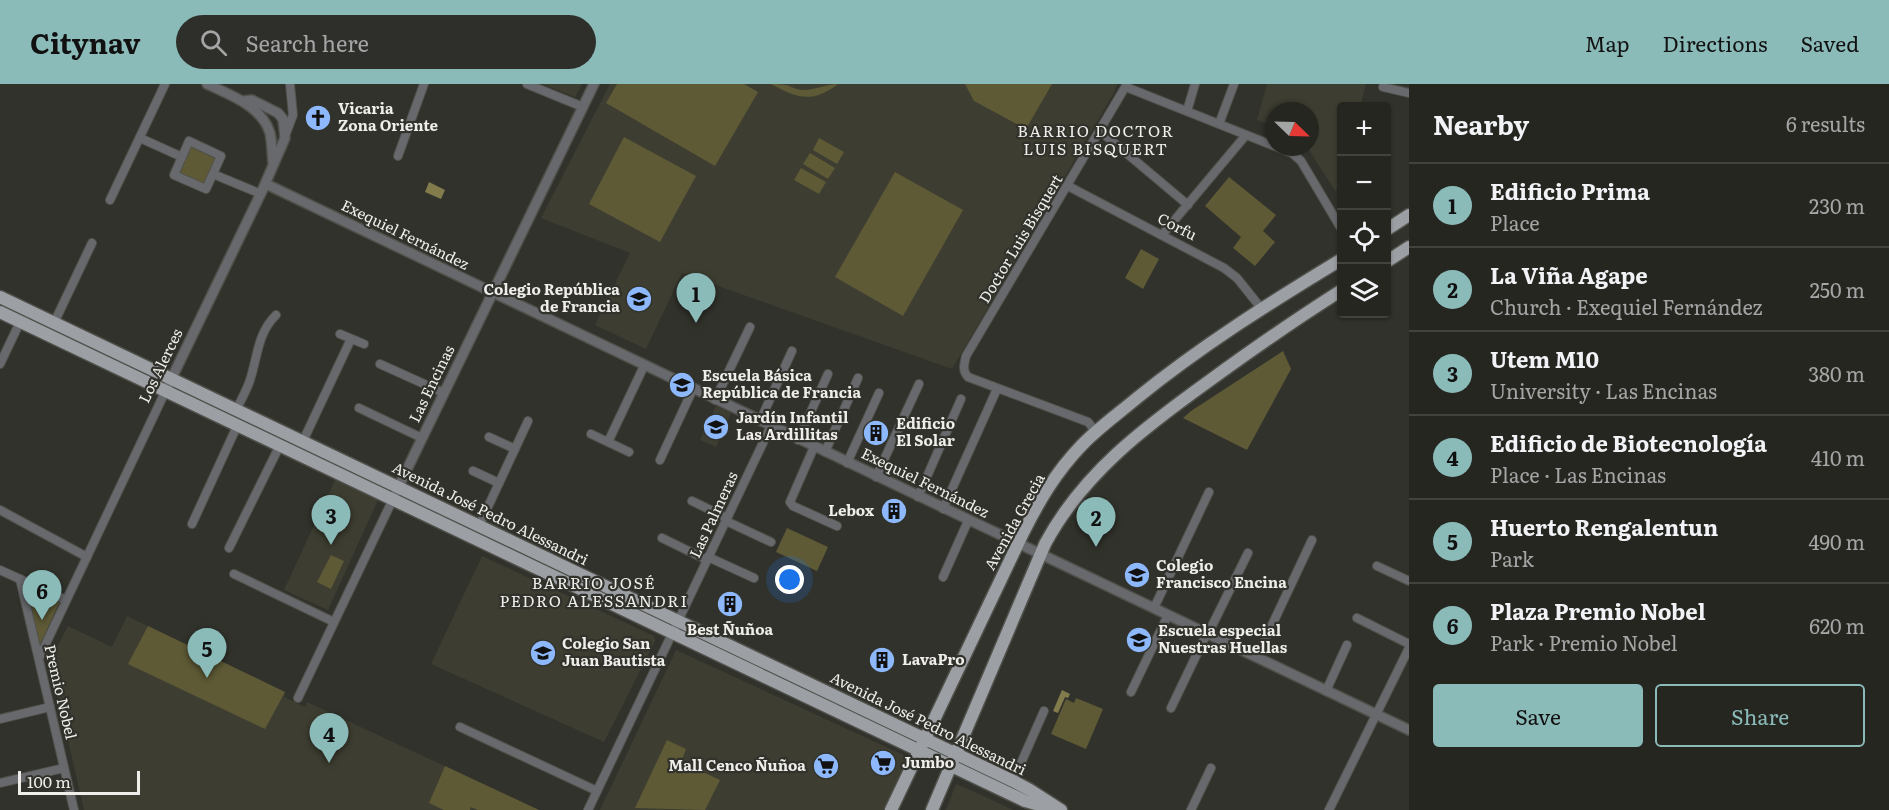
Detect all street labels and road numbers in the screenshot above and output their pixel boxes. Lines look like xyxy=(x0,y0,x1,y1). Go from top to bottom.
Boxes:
street label: Doctor Luis Bisquert xyxy=(972,169,1067,307)
street label: Exequiel Fernández xyxy=(338,193,473,275)
street label: Corfu xyxy=(1154,206,1202,246)
street label: Los Alerces xyxy=(132,324,188,406)
street label: Las Encinas xyxy=(402,340,459,426)
street label: Exequiel Fernández xyxy=(858,441,993,523)
street label: Avenida José Pedro Alessandri xyxy=(389,455,593,570)
street label: Las Palmeras xyxy=(683,467,743,561)
street label: Avenida Grecia xyxy=(978,468,1050,574)
street label: Premio Nobel xyxy=(39,642,84,741)
street label: Avenida José Pedro Alessandri xyxy=(827,665,1031,780)

